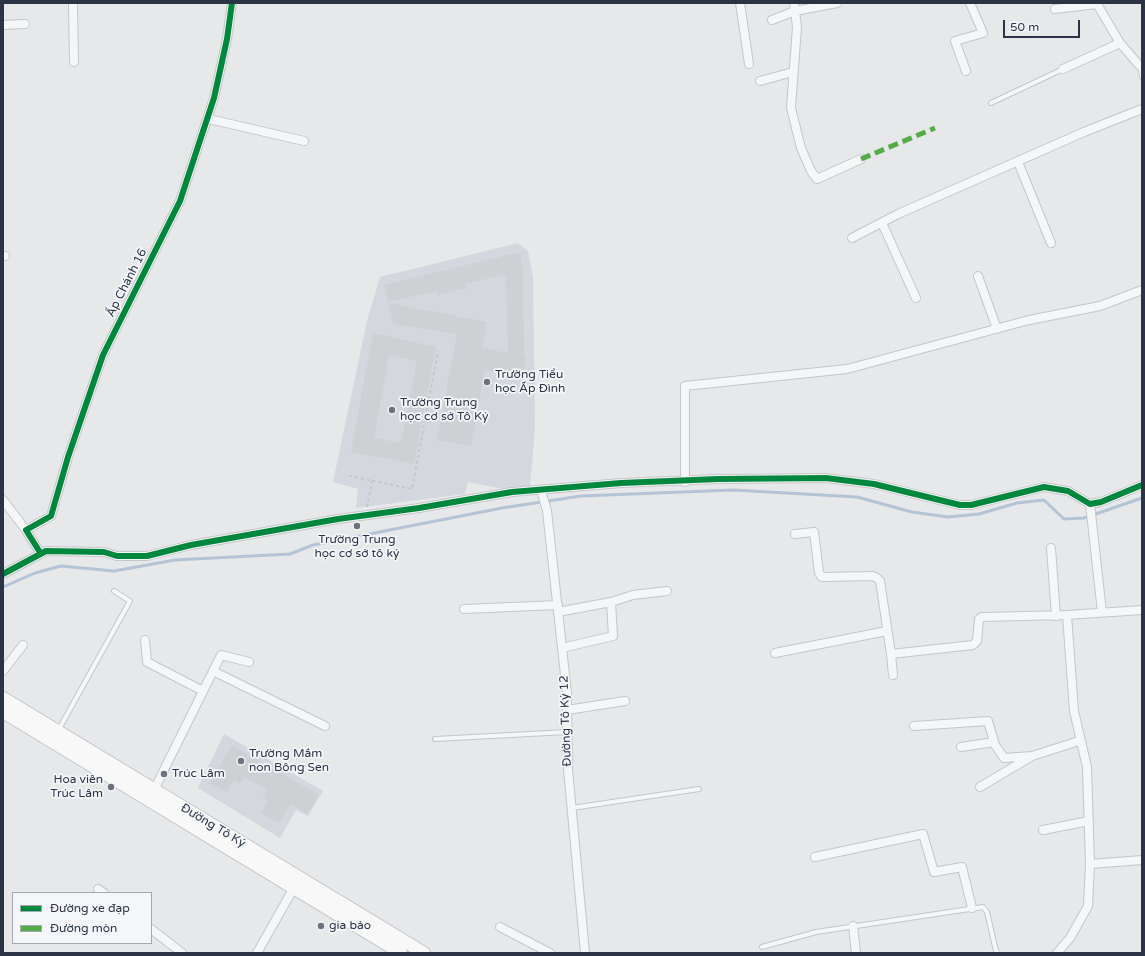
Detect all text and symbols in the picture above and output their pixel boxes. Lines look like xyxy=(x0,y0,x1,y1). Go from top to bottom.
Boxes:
scale bar xyxy=(1005,12,1082,38)
text: 50 m xyxy=(1010,20,1039,34)
street label: Ấp Chánh 16 xyxy=(104,246,150,320)
place label: Trường Tiểu học Ấp Đình xyxy=(495,368,565,396)
marker: Trường Tiểu học Ấp Đình xyxy=(482,377,492,387)
place label: Trường Trung học cơ sở Tô Ký xyxy=(400,396,488,424)
marker: Trường Trung học cơ sở Tô Ký xyxy=(387,405,397,415)
marker: Trường Trung học cơ sở tô ký xyxy=(352,521,362,531)
place label: Trường Trung học cơ sở tô ký xyxy=(315,533,399,561)
street label: Đường Tô Ký 12 xyxy=(557,675,575,767)
place label: Trường Mầm non Bông Sen xyxy=(249,747,329,775)
marker: Trường Mầm non Bông Sen xyxy=(236,756,246,766)
place label: Trúc Lâm xyxy=(172,767,225,781)
marker: Trúc Lâm xyxy=(159,769,169,779)
place label: Hoa viên Trúc Lâm xyxy=(50,773,103,801)
marker: Hoa viên Trúc Lâm xyxy=(106,782,116,792)
street label: Đường Tô Ký xyxy=(178,801,248,851)
legend xyxy=(12,892,152,944)
text: Đường xe đạp xyxy=(50,901,130,915)
place label: gia bảo xyxy=(329,919,371,933)
text: Đường mòn xyxy=(50,921,117,935)
marker: gia bảo xyxy=(316,921,326,931)

